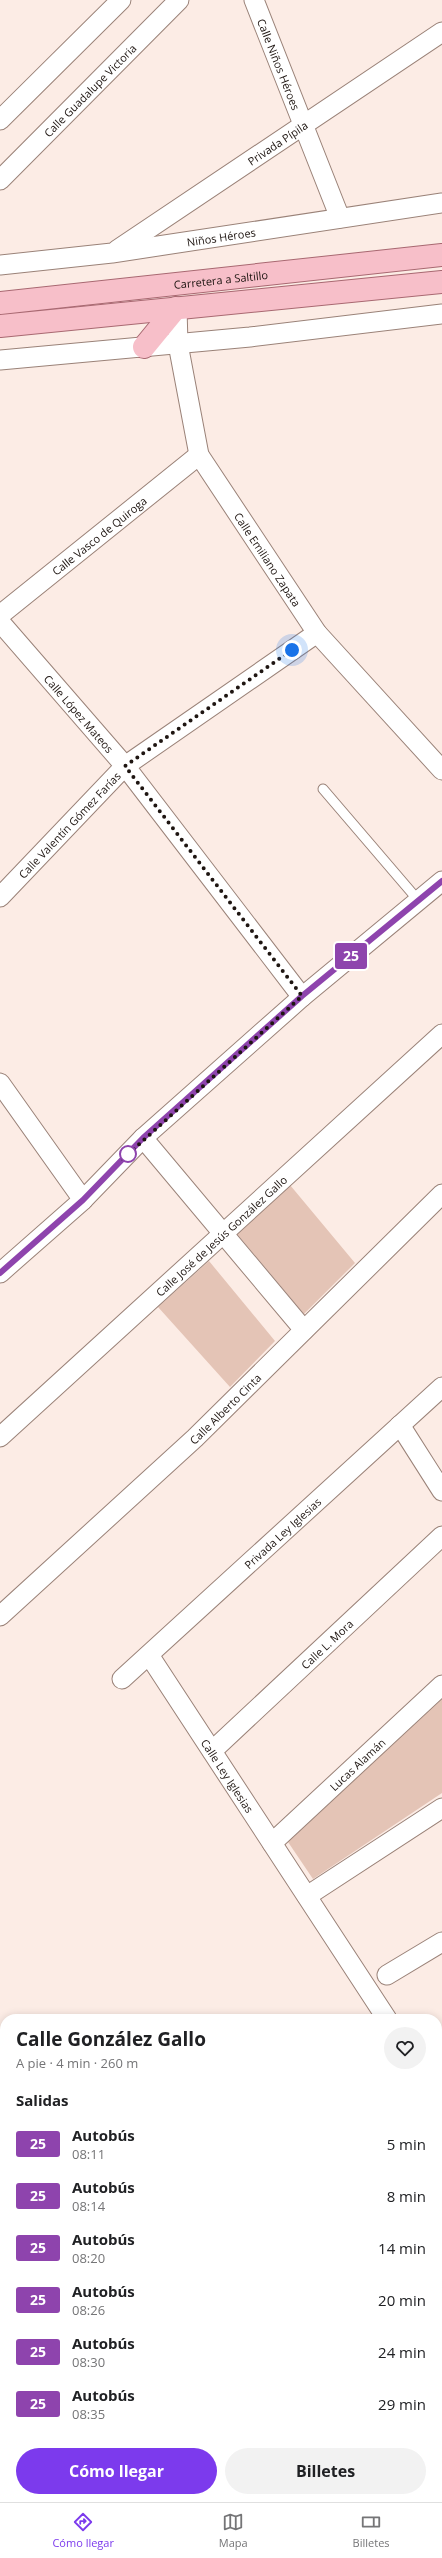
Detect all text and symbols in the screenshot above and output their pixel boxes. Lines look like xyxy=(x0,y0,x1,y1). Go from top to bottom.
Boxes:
street label: Calle Niños Héroes xyxy=(255,16,304,112)
street label: Calle Guadalupe Victoria xyxy=(40,40,139,140)
street label: Privada Pípila xyxy=(244,117,310,168)
street label: Niños Héroes xyxy=(186,224,257,249)
street label: Carretera a Saltillo xyxy=(173,266,269,292)
street label: Calle Vasco de Quiroga xyxy=(48,493,149,578)
street label: Calle Emiliano Zapata xyxy=(231,509,305,609)
your location xyxy=(282,640,302,660)
street label: Calle López Mateos xyxy=(41,671,117,756)
street label: Calle Valentín Gómez Farías xyxy=(15,768,123,881)
line badge: 25 xyxy=(333,943,369,969)
text: 25 xyxy=(343,946,359,965)
unlabelled marker xyxy=(119,1145,137,1163)
street label: Calle José de Jesús González Gallo xyxy=(152,1172,290,1299)
street label: Calle Alberto Cinta xyxy=(186,1370,264,1447)
street label: Privada Ley Iglesias xyxy=(241,1494,324,1572)
street label: Calle L. Mora xyxy=(297,1616,356,1672)
street label: Lucas Alamán xyxy=(326,1734,388,1794)
street label: Calle Ley Iglesias xyxy=(198,1736,257,1815)
text: Calle González Gallo xyxy=(16,2026,206,2052)
button: heart xyxy=(384,2027,426,2069)
text: A pie · 4 min · 260 m xyxy=(16,2054,138,2072)
text: Salidas xyxy=(16,2090,69,2110)
text: Autobús xyxy=(72,2125,135,2145)
text: 25 xyxy=(30,2134,46,2153)
text: 5 min xyxy=(387,2134,426,2154)
text: 08:11 xyxy=(72,2145,105,2163)
text: Autobús xyxy=(72,2177,135,2197)
text: 25 xyxy=(30,2186,46,2205)
text: 8 min xyxy=(387,2186,426,2206)
text: 08:14 xyxy=(72,2197,105,2215)
text: Autobús xyxy=(72,2229,135,2249)
text: 25 xyxy=(30,2238,46,2257)
text: 14 min xyxy=(378,2238,426,2258)
text: 08:20 xyxy=(72,2249,105,2267)
text: Autobús xyxy=(72,2281,135,2301)
text: 25 xyxy=(30,2290,46,2309)
text: 20 min xyxy=(378,2290,426,2310)
text: 08:26 xyxy=(72,2301,105,2319)
text: Autobús xyxy=(72,2333,135,2353)
text: 25 xyxy=(30,2342,46,2361)
text: 24 min xyxy=(378,2342,426,2362)
text: 08:30 xyxy=(72,2353,105,2371)
text: Autobús xyxy=(72,2385,135,2405)
text: 25 xyxy=(30,2394,46,2413)
text: 29 min xyxy=(378,2394,426,2414)
text: 08:35 xyxy=(72,2405,105,2423)
button: Cómo llegar xyxy=(16,2448,217,2494)
button: Billetes xyxy=(225,2448,426,2494)
tab: Cómo llegar xyxy=(52,2511,114,2550)
tab: Mapa xyxy=(219,2511,248,2550)
tab: Billetes xyxy=(353,2511,390,2550)

